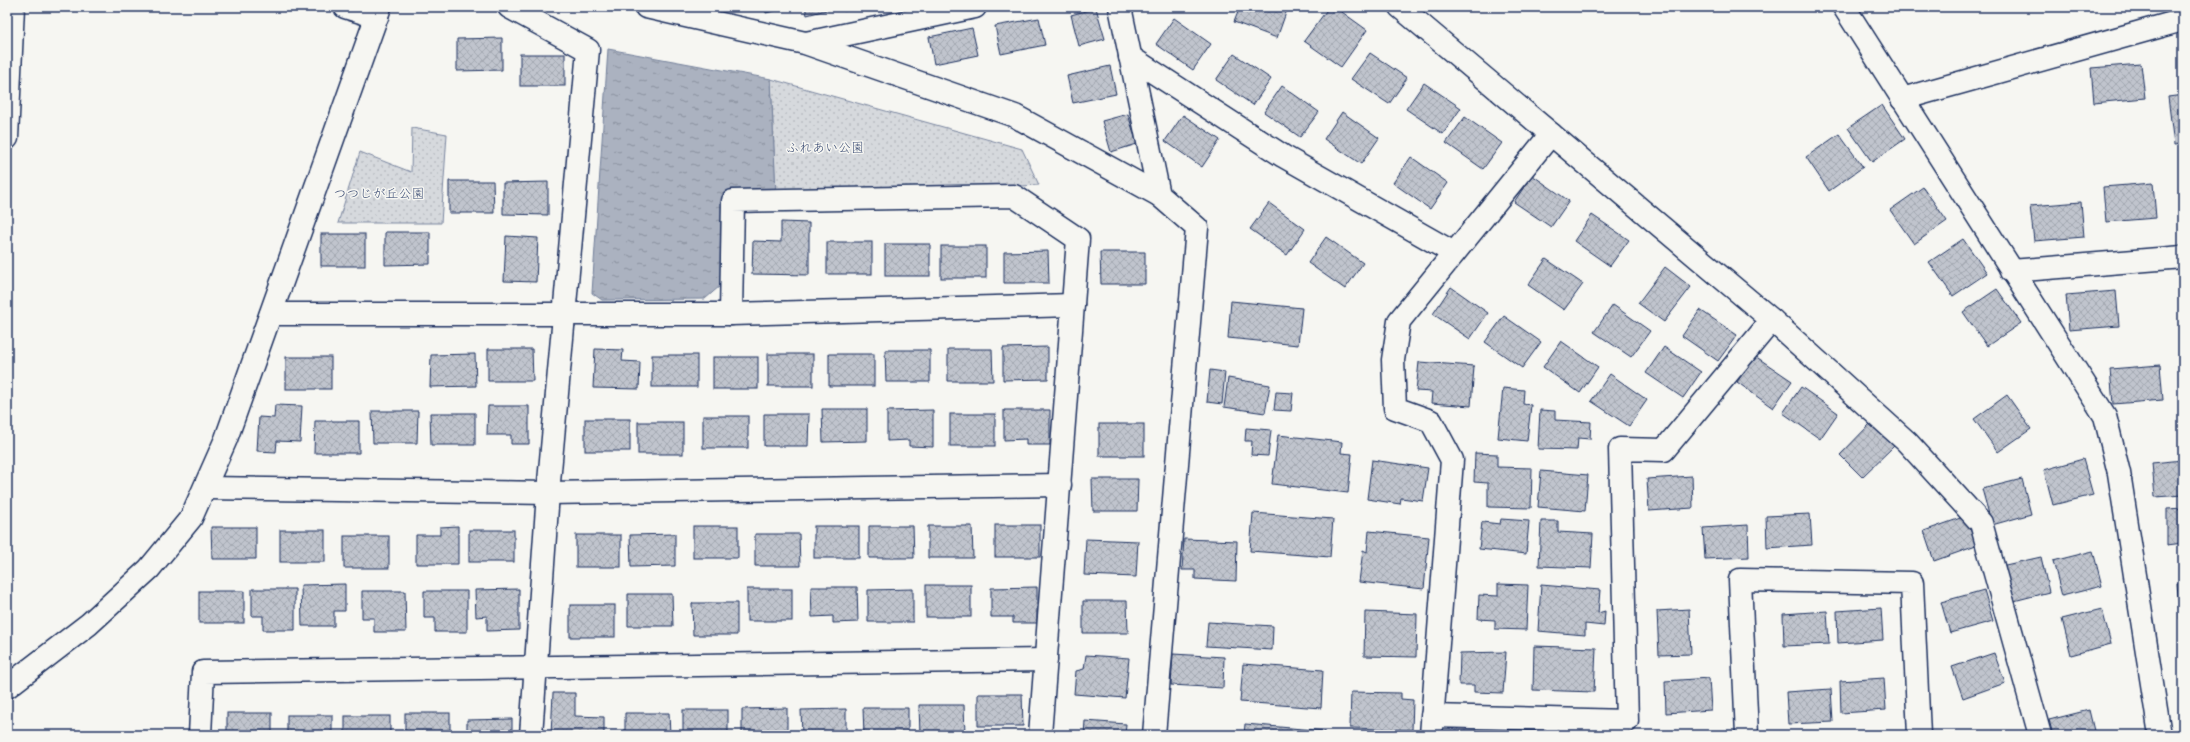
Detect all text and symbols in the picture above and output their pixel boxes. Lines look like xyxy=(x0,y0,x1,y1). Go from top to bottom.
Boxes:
park label: ふれあい公園 xyxy=(786,140,864,159)
park label: つつじが丘公園 xyxy=(333,186,425,205)

